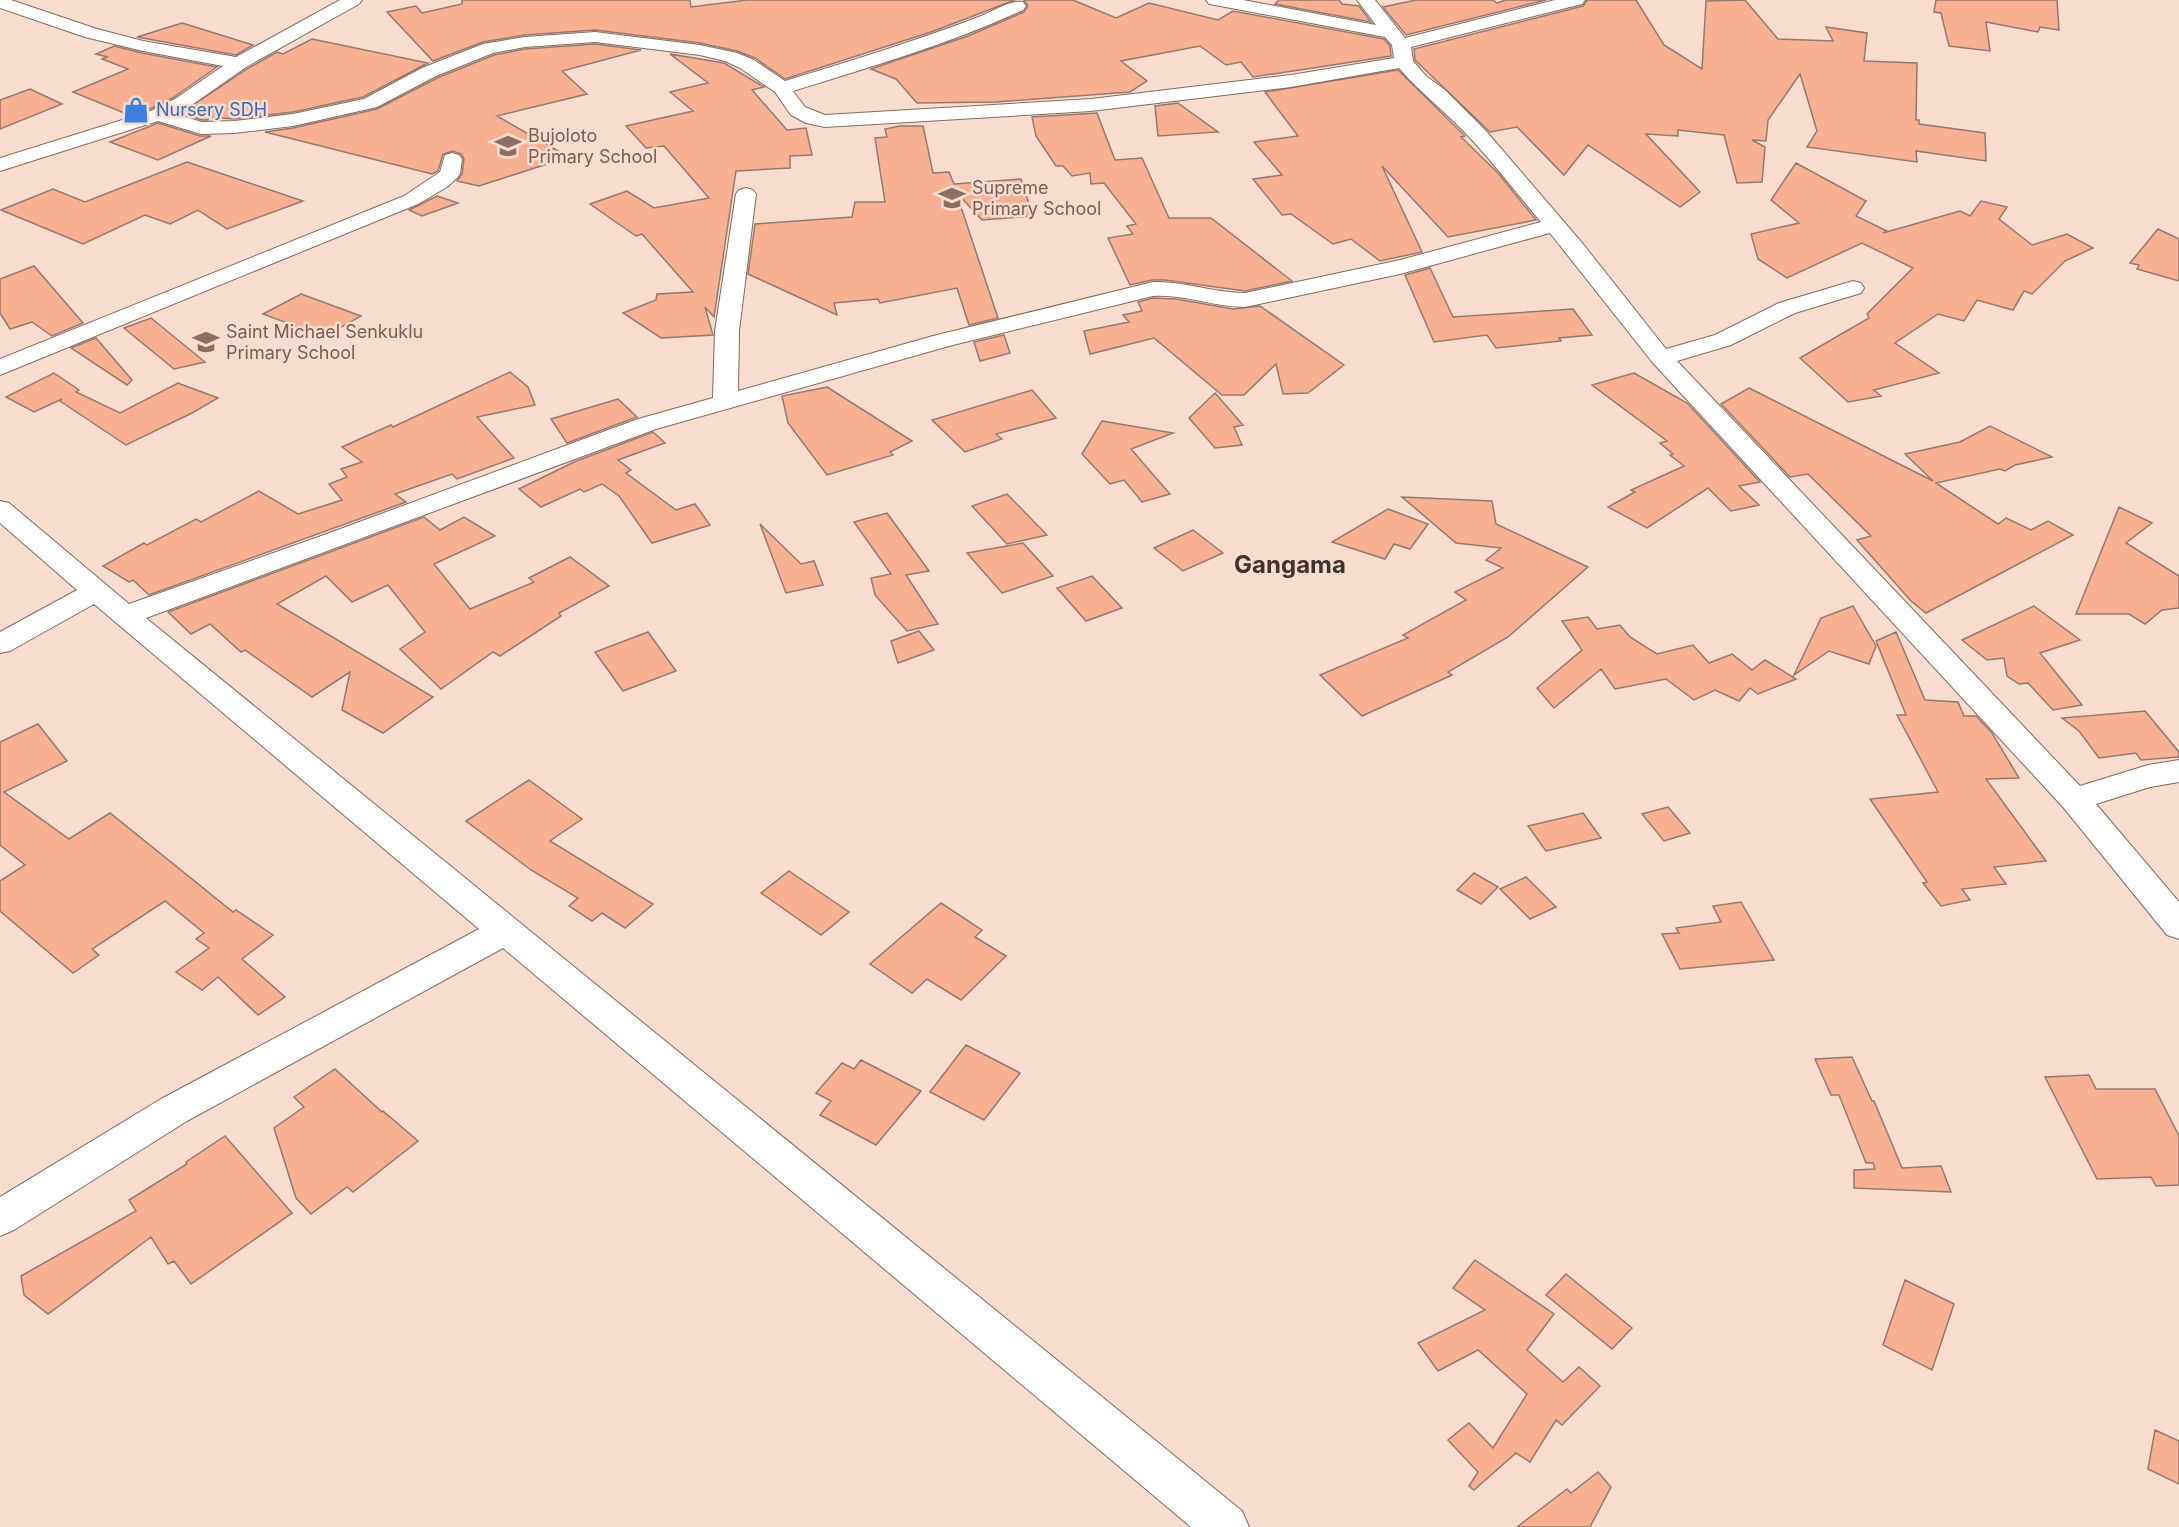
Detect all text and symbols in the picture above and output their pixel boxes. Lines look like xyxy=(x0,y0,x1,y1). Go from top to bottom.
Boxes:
shop icon: Nursery SDH xyxy=(121,95,151,125)
place label: Nursery SDH xyxy=(156,99,267,120)
place label: Bujoloto Primary School xyxy=(528,125,657,167)
school or university icon: Bujoloto Primary School xyxy=(493,131,523,161)
place label: Supreme Primary School xyxy=(972,177,1101,219)
school or university icon: Supreme Primary School xyxy=(937,183,967,213)
place label: Saint Michael Senkuklu Primary School xyxy=(226,321,423,363)
school or university icon: Saint Michael Senkuklu Primary School xyxy=(191,327,221,357)
district label: Gangama xyxy=(1234,550,1346,579)

